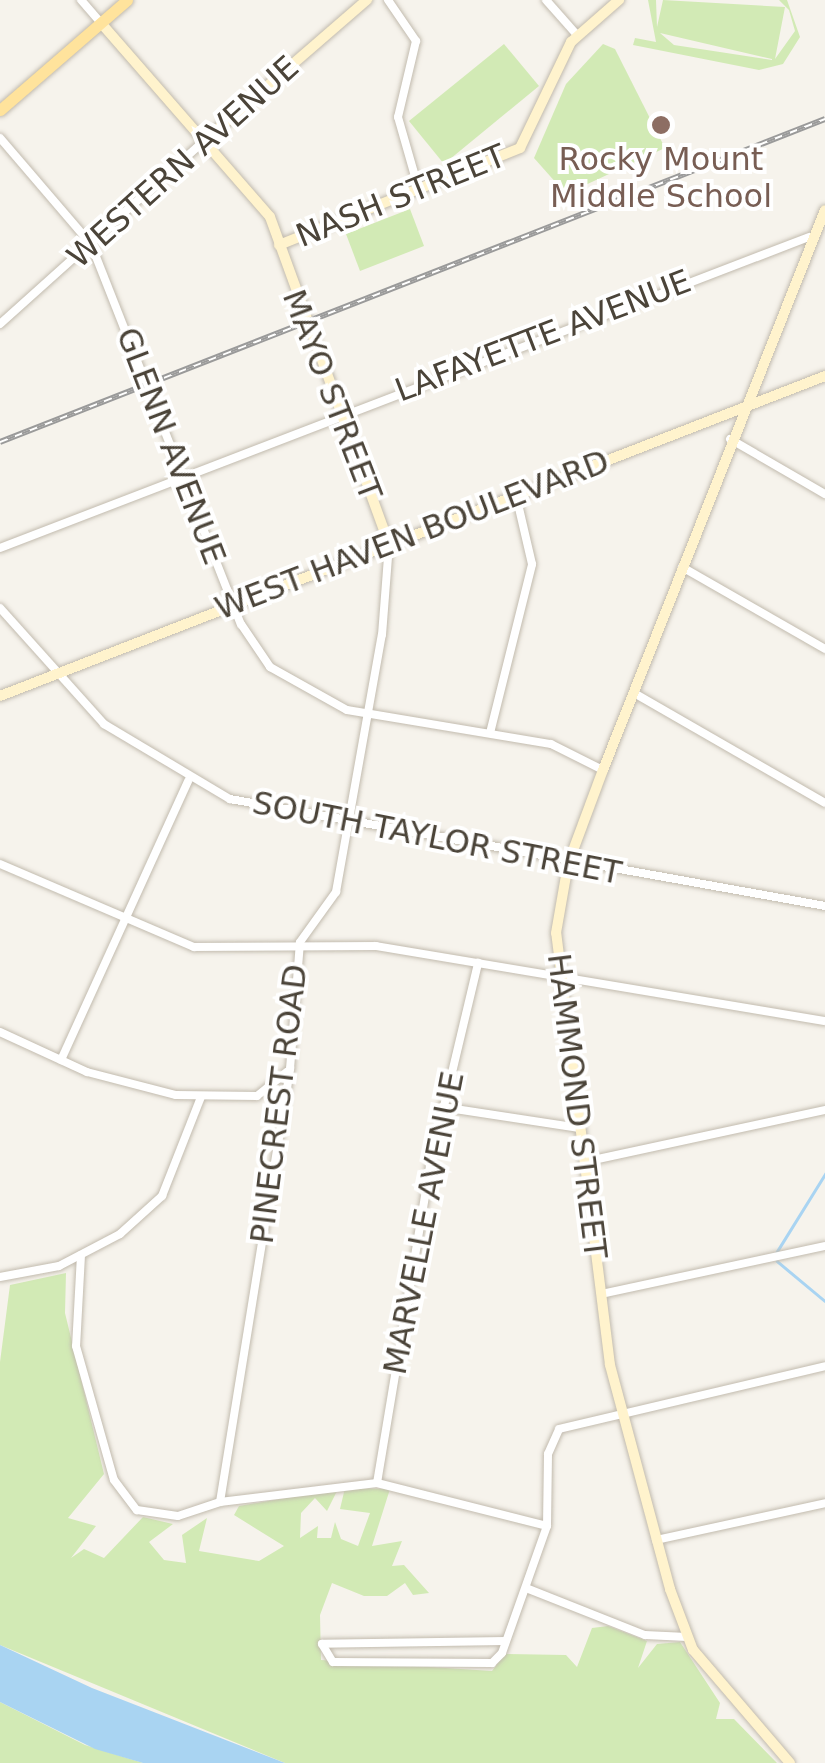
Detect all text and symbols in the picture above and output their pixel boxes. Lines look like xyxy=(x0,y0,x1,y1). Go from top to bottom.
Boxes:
street label: WESTERN AVENUE xyxy=(59,48,307,276)
marker: Rocky Mount Middle School xyxy=(650,114,672,136)
street label: NASH STREET xyxy=(291,137,511,255)
place label: Rocky Mount Middle School xyxy=(550,141,772,216)
street label: LAFAYETTE AVENUE xyxy=(390,262,696,410)
street label: MAYO STREET xyxy=(274,284,390,506)
street label: GLENN AVENUE xyxy=(108,322,234,570)
street label: WEST HAVEN BOULEVARD xyxy=(210,442,614,628)
street label: SOUTH TAYLOR STREET xyxy=(249,783,625,893)
street label: HAMMOND STREET xyxy=(539,951,615,1261)
street label: PINECREST ROAD xyxy=(243,962,315,1246)
street label: MARVELLE AVENUE xyxy=(376,1068,472,1378)

